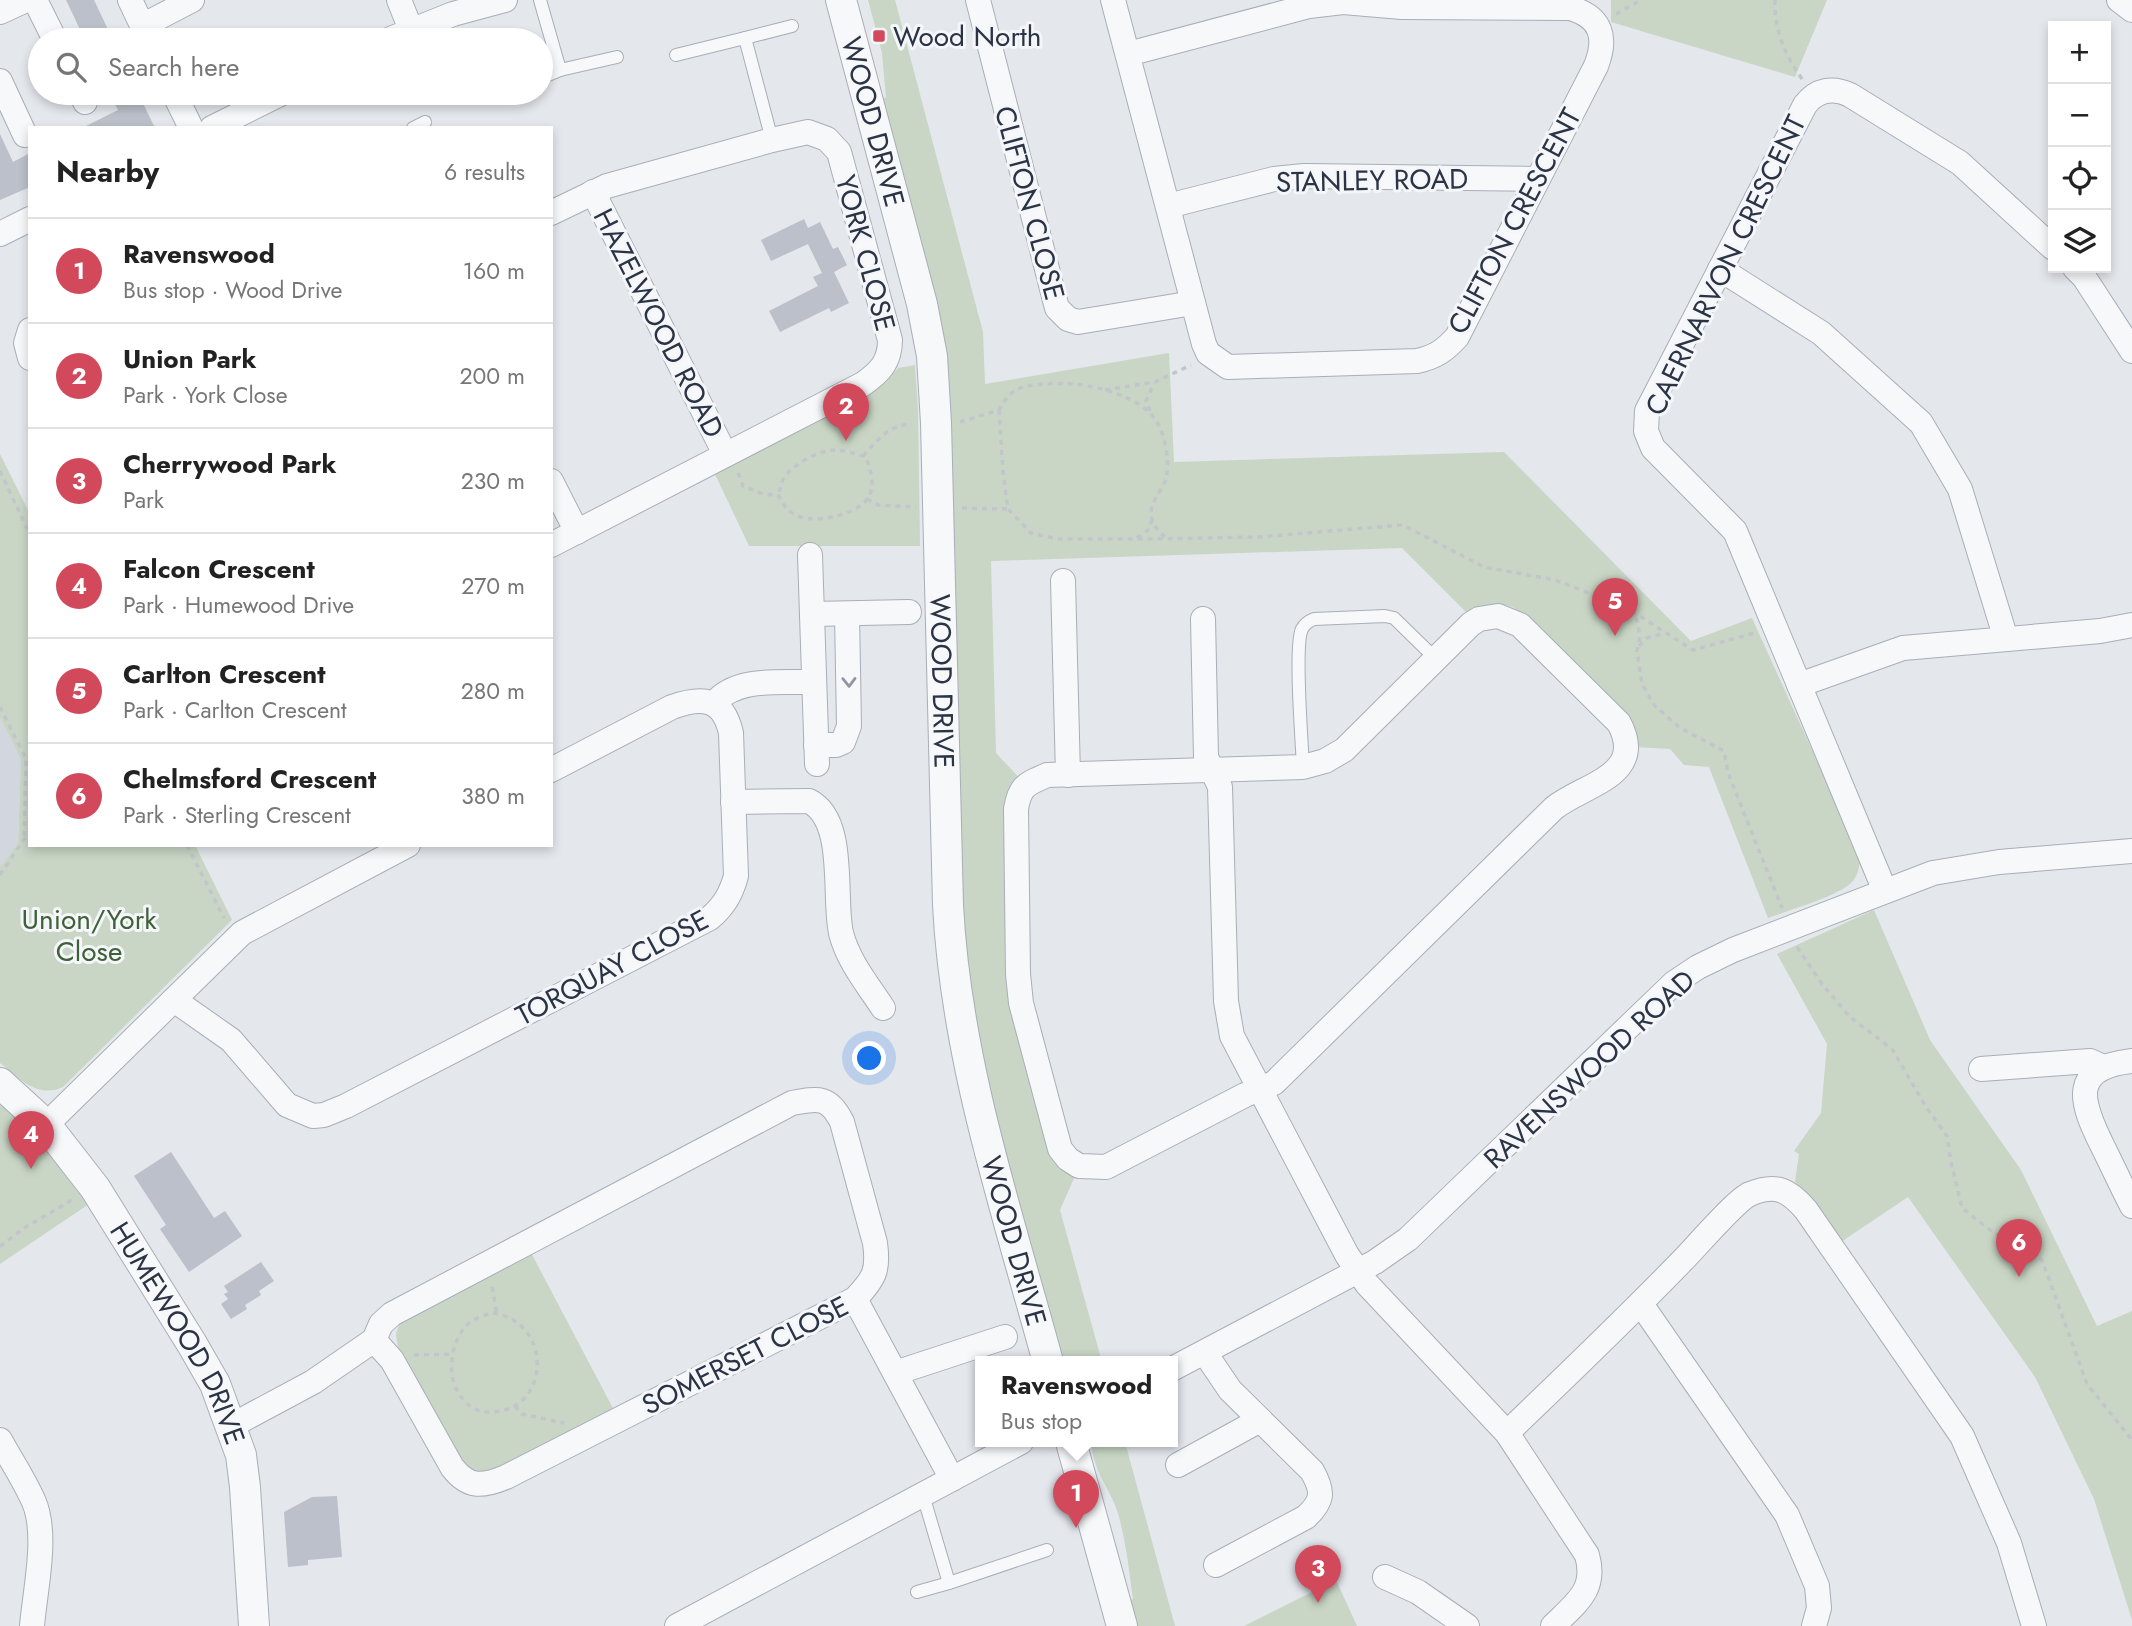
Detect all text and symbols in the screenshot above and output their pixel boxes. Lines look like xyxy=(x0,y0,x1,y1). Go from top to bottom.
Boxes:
place label: Wood North xyxy=(893,16,1041,57)
map controls xyxy=(2048,21,2111,273)
button: + xyxy=(2048,21,2111,84)
search box xyxy=(28,28,553,105)
marker: Wood North xyxy=(871,28,887,44)
street label: WOOD DRIVE xyxy=(831,32,915,211)
icon: search xyxy=(52,48,90,86)
text: Search here xyxy=(108,48,240,86)
button: − xyxy=(2048,84,2111,147)
street label: CLIFTON CLOSE xyxy=(984,101,1075,305)
street label: CLIFTON CRESCENT xyxy=(1438,101,1591,341)
street label: CAERNARVON CRESCENT xyxy=(1635,108,1816,422)
button: locate xyxy=(2048,147,2111,210)
text: Nearby xyxy=(56,150,159,193)
text: 6 results xyxy=(444,155,525,189)
street label: STANLEY ROAD xyxy=(1275,158,1469,203)
street label: YORK CLOSE xyxy=(825,170,906,336)
street label: HAZELWOOD ROAD xyxy=(583,201,734,445)
button: layers xyxy=(2048,210,2111,273)
text: Ravenswood xyxy=(123,235,275,273)
text: 1 xyxy=(73,254,85,288)
text: 160 m xyxy=(463,254,525,288)
text: Bus stop · Wood Drive xyxy=(123,273,342,307)
text: Union Park xyxy=(123,340,257,378)
text: 2 xyxy=(71,359,87,393)
text: 200 m xyxy=(459,359,525,393)
text: Park · York Close xyxy=(123,378,287,412)
pin: 2 xyxy=(823,383,869,441)
text: Cherrywood Park xyxy=(123,445,336,483)
text: 3 xyxy=(72,464,86,498)
text: 230 m xyxy=(461,464,525,498)
text: Park xyxy=(123,483,164,517)
text: Falcon Crescent xyxy=(123,550,315,588)
text: 4 xyxy=(71,569,87,603)
text: 270 m xyxy=(461,569,525,603)
pin: 5 xyxy=(1592,578,1638,636)
text: Park · Humewood Drive xyxy=(123,588,354,622)
street label: WOOD DRIVE xyxy=(919,594,965,769)
text: Carlton Crescent xyxy=(123,655,326,693)
text: 5 xyxy=(72,674,86,708)
text: 280 m xyxy=(461,674,525,708)
one-way arrow xyxy=(841,677,857,688)
text: Park · Carlton Crescent xyxy=(123,693,347,727)
text: Chelmsford Crescent xyxy=(123,760,376,798)
text: 6 xyxy=(71,779,87,813)
text: 380 m xyxy=(461,779,525,813)
text: Park · Sterling Crescent xyxy=(123,798,351,832)
park label: Union/York Close xyxy=(21,899,157,972)
street label: TORQUAY CLOSE xyxy=(508,899,716,1036)
street label: RAVENSWOOD ROAD xyxy=(1475,960,1704,1178)
your location xyxy=(852,1041,886,1075)
pin: 4 xyxy=(8,1111,54,1169)
street label: WOOD DRIVE xyxy=(971,1152,1057,1331)
street label: HUMEWOOD DRIVE xyxy=(100,1214,255,1451)
pin: 6 xyxy=(1996,1219,2042,1277)
street label: SOMERSET CLOSE xyxy=(635,1286,856,1425)
popup xyxy=(975,1356,1178,1447)
text: Ravenswood xyxy=(1001,1366,1152,1404)
text: Bus stop xyxy=(1001,1404,1082,1438)
pin: 1 xyxy=(1053,1470,1099,1528)
pin: 3 xyxy=(1295,1545,1341,1603)

